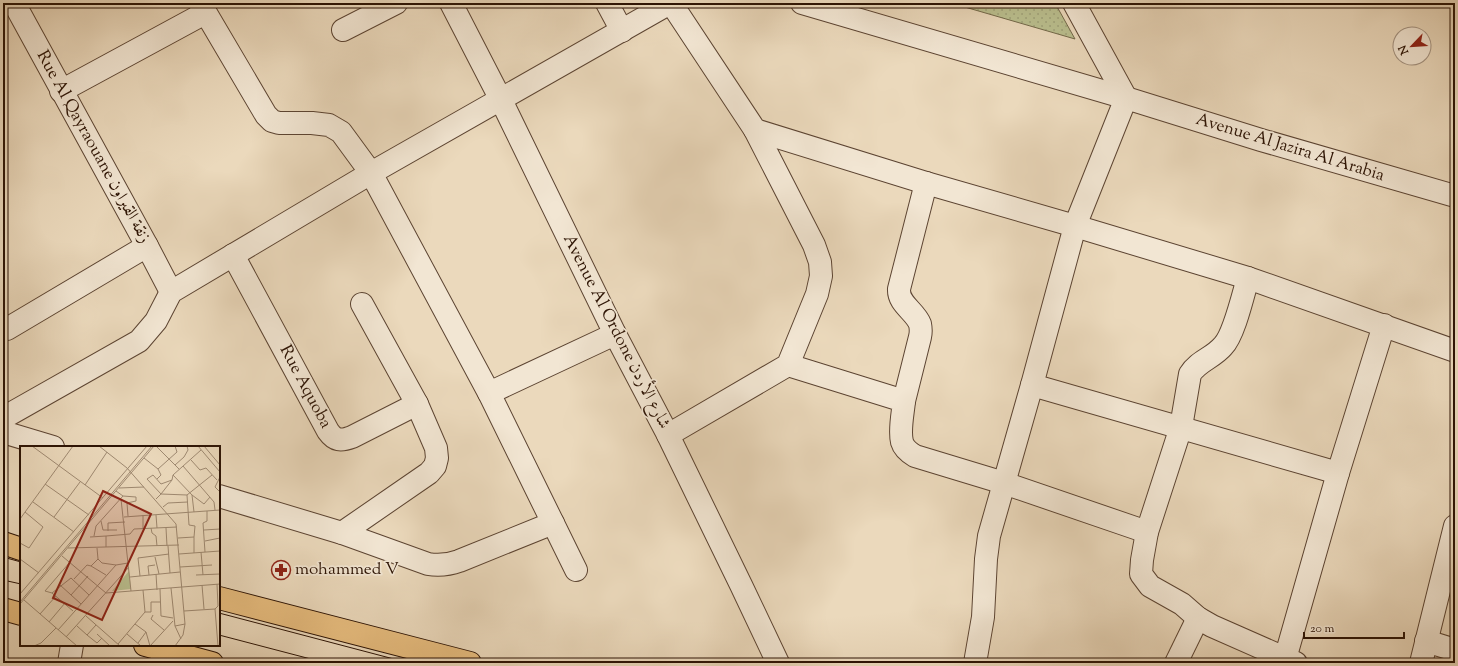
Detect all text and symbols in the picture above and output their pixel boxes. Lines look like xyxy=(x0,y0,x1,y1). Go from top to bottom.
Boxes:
north arrow xyxy=(1392,26,1432,66)
text: N xyxy=(1395,42,1413,58)
street label: Rue Al Qayraouane زنقة القيراون xyxy=(30,46,156,248)
street label: Avenue Al Jazira Al Arabia xyxy=(1193,108,1387,188)
street label: Avenue Al Ordone شارع الأردن xyxy=(556,230,677,433)
street label: Rue Aquoba xyxy=(273,341,337,433)
inset map xyxy=(20,446,220,646)
place label: mohammed V xyxy=(295,558,399,582)
pharmacy icon: mohammed V xyxy=(270,559,292,581)
scale bar xyxy=(1304,614,1404,640)
text: 20 m xyxy=(1310,620,1335,638)

